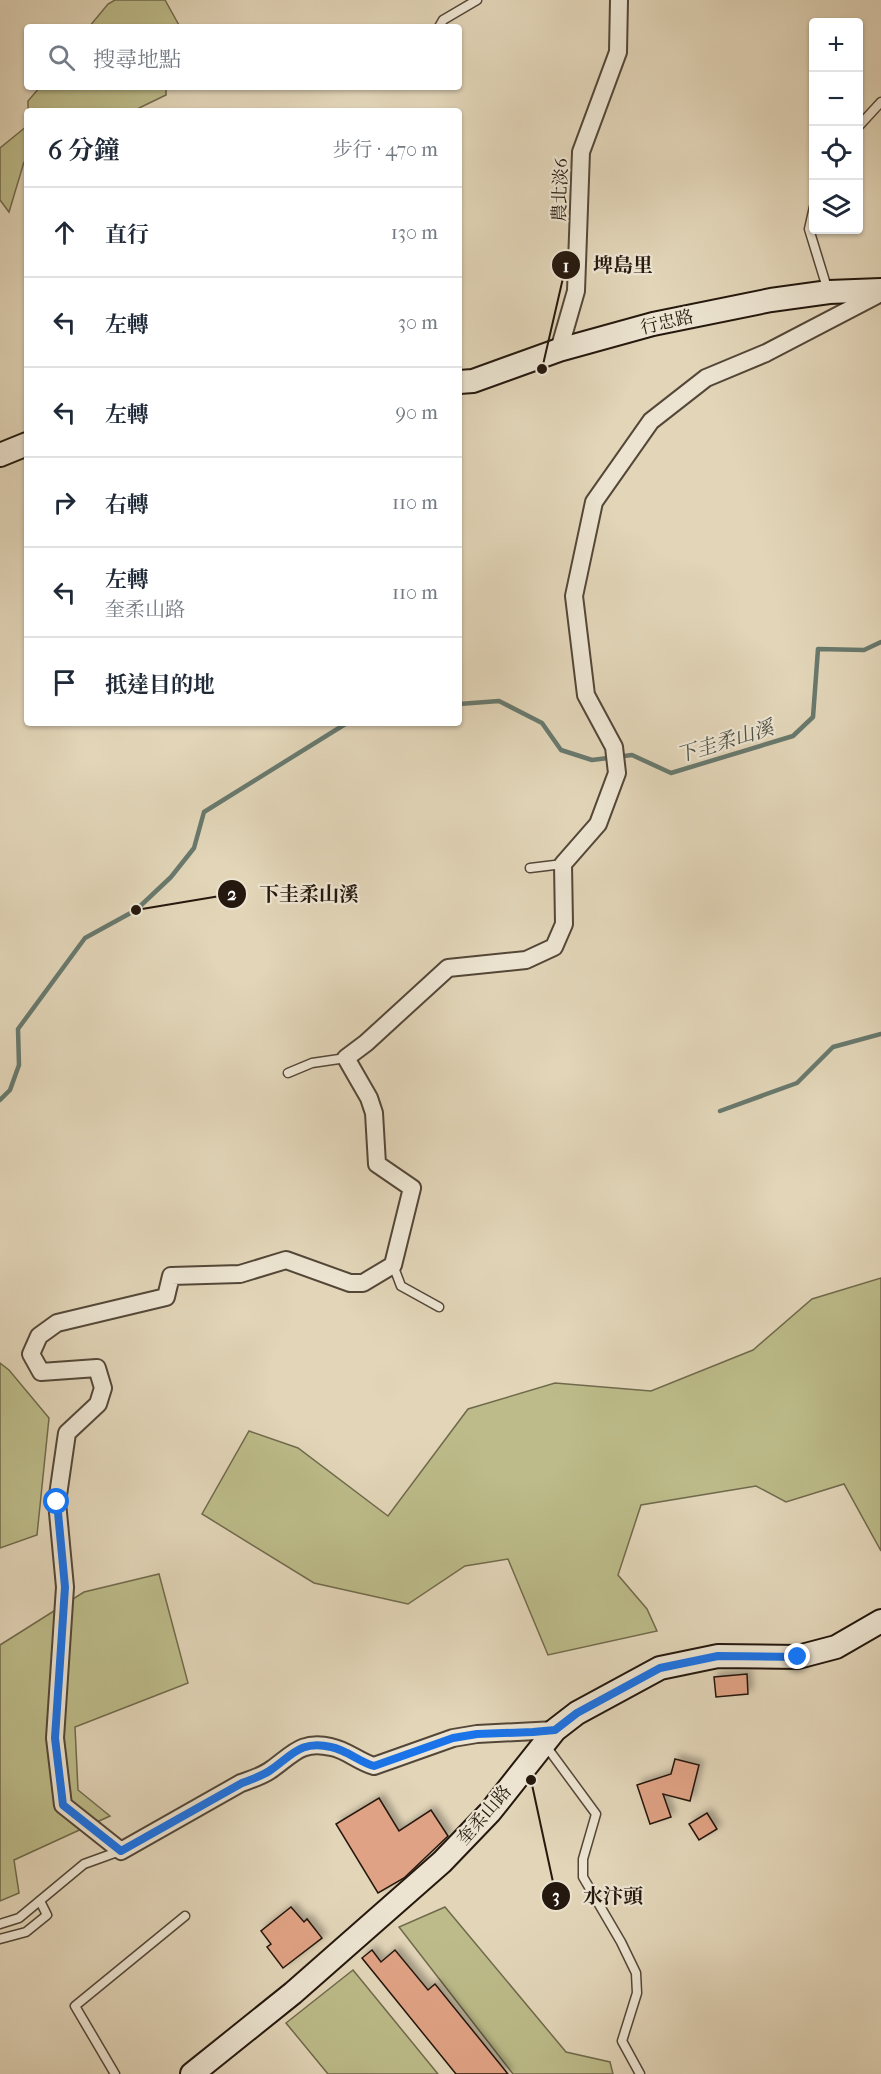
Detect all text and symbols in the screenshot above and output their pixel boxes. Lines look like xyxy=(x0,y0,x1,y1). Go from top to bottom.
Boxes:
map controls xyxy=(809,18,863,234)
button: + xyxy=(809,18,863,72)
search box xyxy=(24,24,462,90)
icon: search xyxy=(45,41,78,74)
text: 搜尋地點 xyxy=(93,47,181,73)
button: − xyxy=(809,72,863,126)
button: locate xyxy=(809,126,863,180)
text: 6 分鐘 xyxy=(48,135,120,166)
text: 步行 · 470 m xyxy=(333,138,438,161)
street label: 農北淡6 xyxy=(549,158,572,222)
button: layers xyxy=(809,180,863,234)
icon: ahead xyxy=(48,216,81,249)
text: 130 m xyxy=(391,221,438,244)
text: 直行 xyxy=(105,222,149,248)
callout: 埤島里 xyxy=(551,246,665,284)
text: 埤島里 xyxy=(593,254,653,277)
text: 1 xyxy=(563,256,569,277)
icon: left xyxy=(48,306,81,339)
street label: 行忠路 xyxy=(638,306,696,339)
text: 30 m xyxy=(398,311,438,334)
text: 左轉 xyxy=(105,312,149,338)
icon: left xyxy=(48,396,81,429)
text: 90 m xyxy=(396,401,438,424)
text: 左轉 xyxy=(105,402,149,428)
icon: right xyxy=(48,486,81,519)
text: 110 m xyxy=(392,491,438,514)
text: 右轉 xyxy=(105,492,149,518)
text: 左轉 xyxy=(105,567,149,593)
icon: left xyxy=(48,576,81,609)
text: 110 m xyxy=(392,581,438,604)
text: 奎柔山路 xyxy=(105,598,185,621)
icon: arrive xyxy=(48,666,81,699)
text: 抵達目的地 xyxy=(105,672,215,698)
water label: 下圭柔山溪 xyxy=(674,715,778,767)
callout: 下圭柔山溪 xyxy=(217,875,371,913)
text: 下圭柔山溪 xyxy=(259,883,359,906)
text: 2 xyxy=(227,884,237,905)
route start xyxy=(43,1488,69,1514)
route end xyxy=(784,1643,810,1669)
street label: 奎柔山路 xyxy=(453,1781,516,1849)
callout: 水汴頭 xyxy=(541,1877,655,1915)
text: 水汴頭 xyxy=(583,1885,643,1908)
text: 3 xyxy=(552,1886,560,1907)

